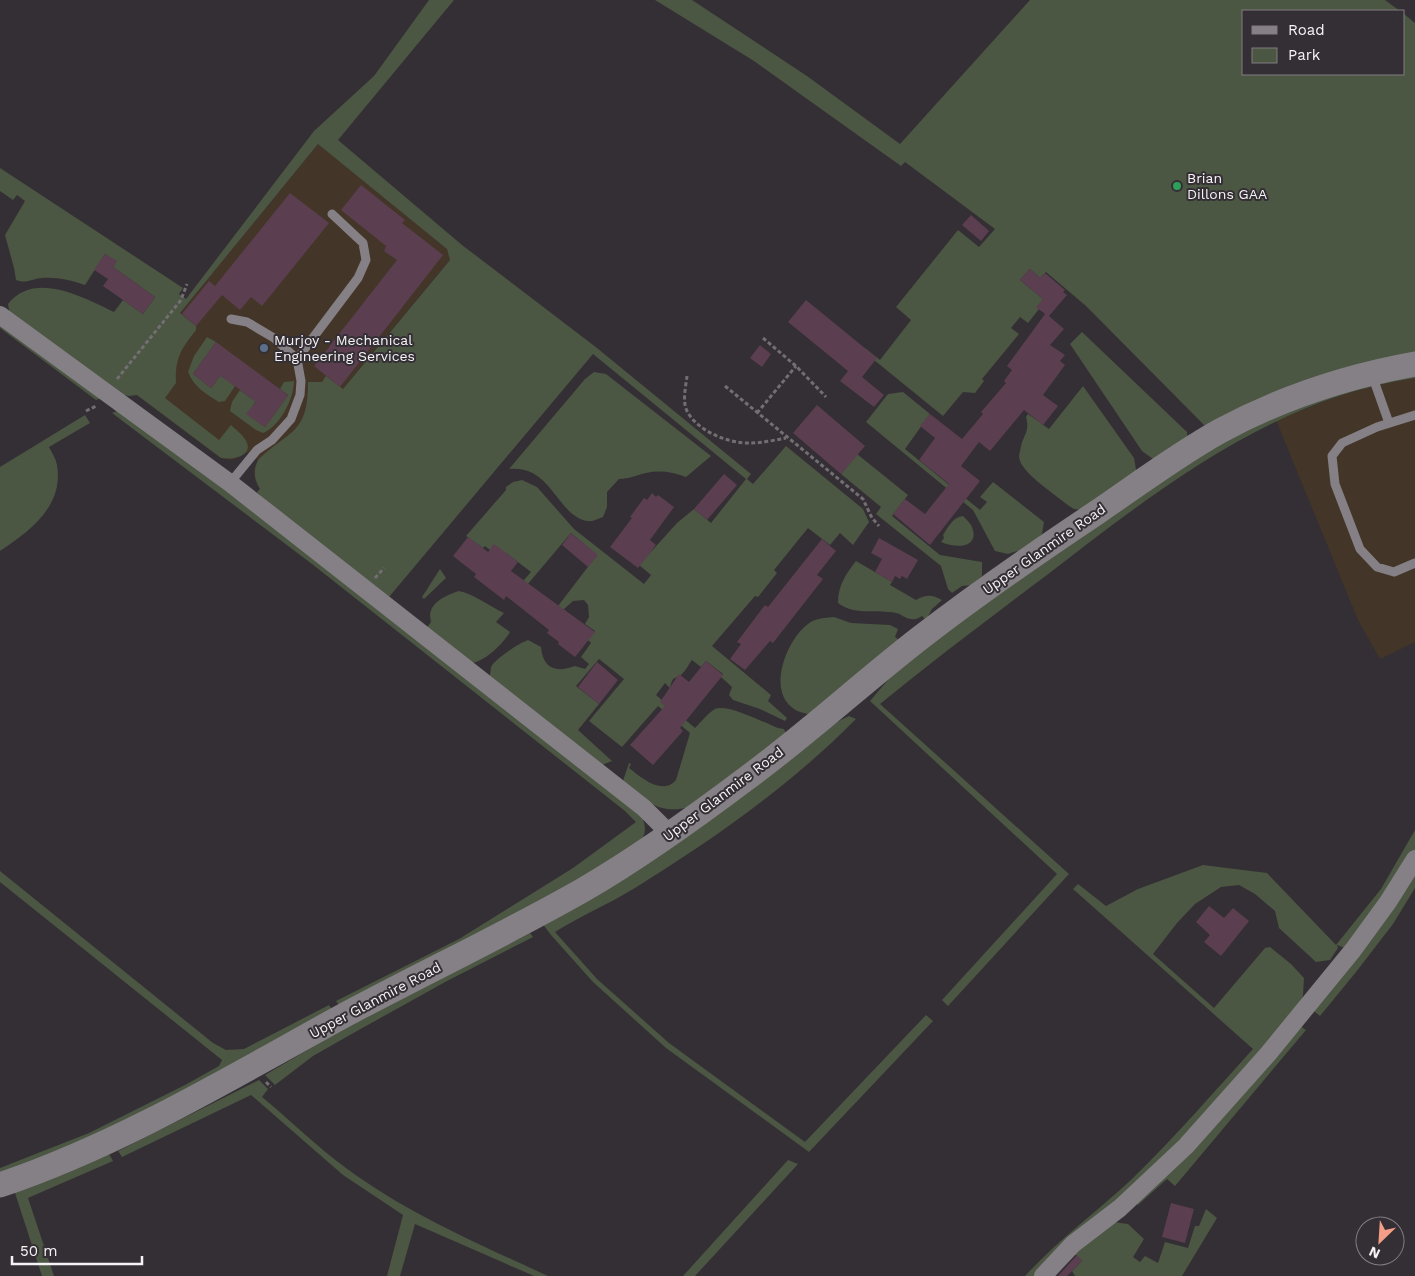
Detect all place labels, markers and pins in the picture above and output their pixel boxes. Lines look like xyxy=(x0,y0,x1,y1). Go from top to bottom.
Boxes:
place label: Brian Dillons GAA xyxy=(1187,170,1267,202)
marker: Brian Dillons GAA xyxy=(1171,180,1183,192)
place label: Murjoy - Mechanical Engineering Services xyxy=(274,332,415,364)
marker: Murjoy - Mechanical Engineering Services xyxy=(258,342,270,354)

